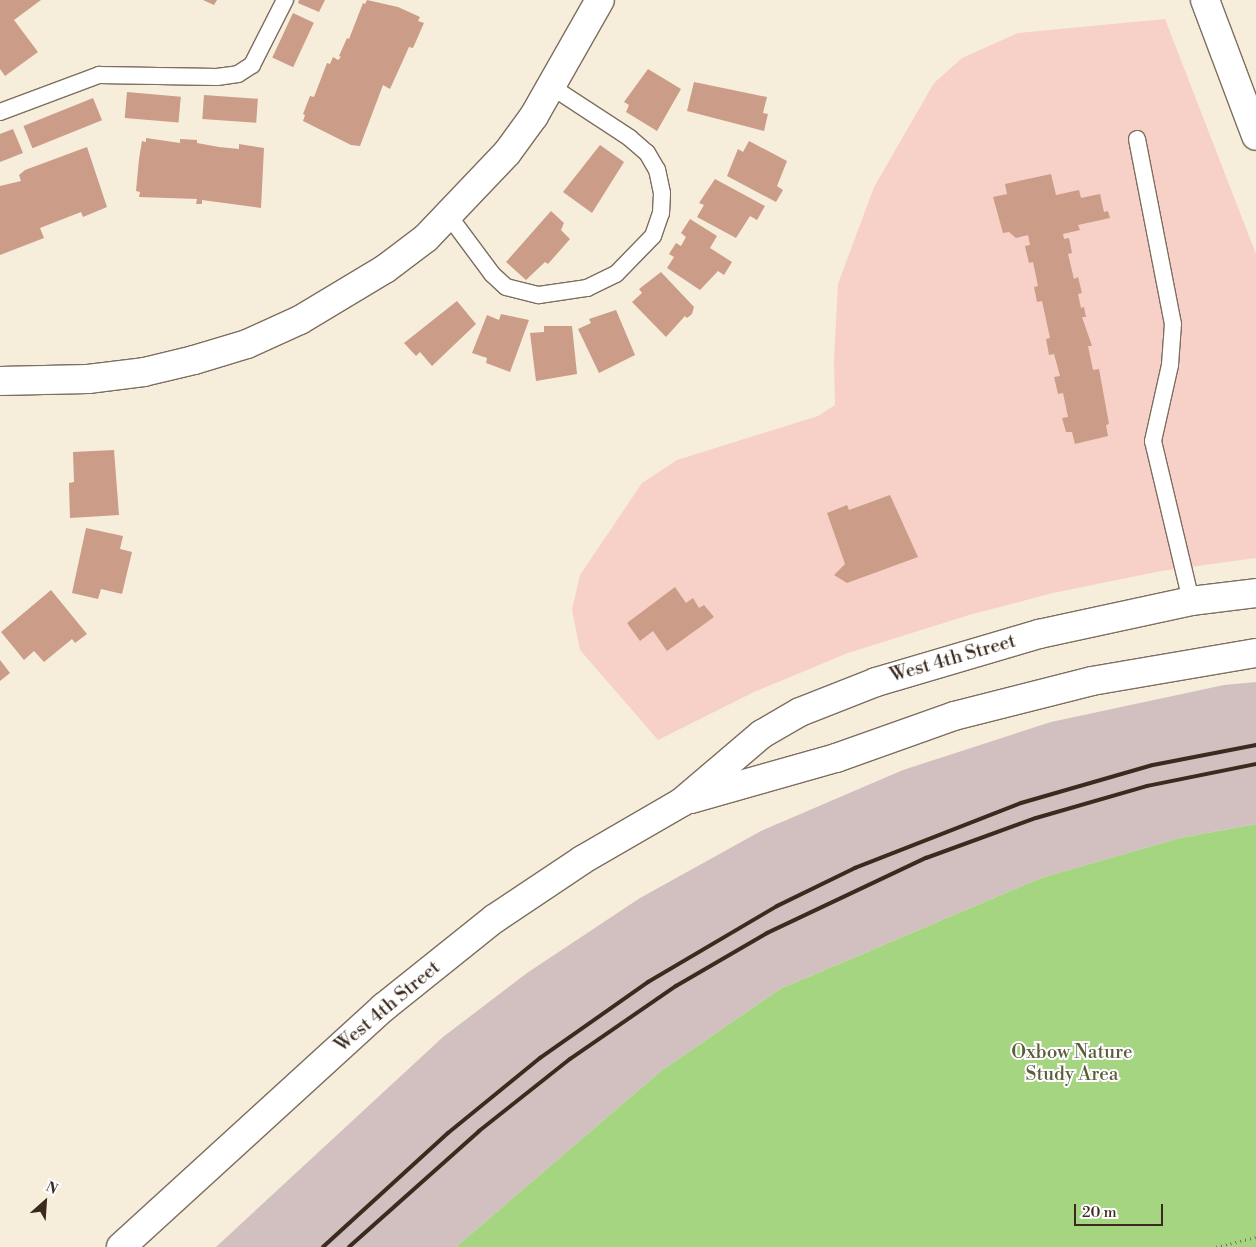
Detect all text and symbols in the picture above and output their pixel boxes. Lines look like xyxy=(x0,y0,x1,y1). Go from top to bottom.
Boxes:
street label: West 4th Street xyxy=(887,630,1019,688)
street label: West 4th Street xyxy=(331,957,445,1057)
park label: Oxbow Nature Study Area xyxy=(1011,1042,1133,1086)
north arrow xyxy=(20,1177,70,1227)
text: N xyxy=(43,1178,60,1199)
scale bar xyxy=(1076,1194,1165,1226)
text: 20 m xyxy=(1082,1203,1117,1222)

